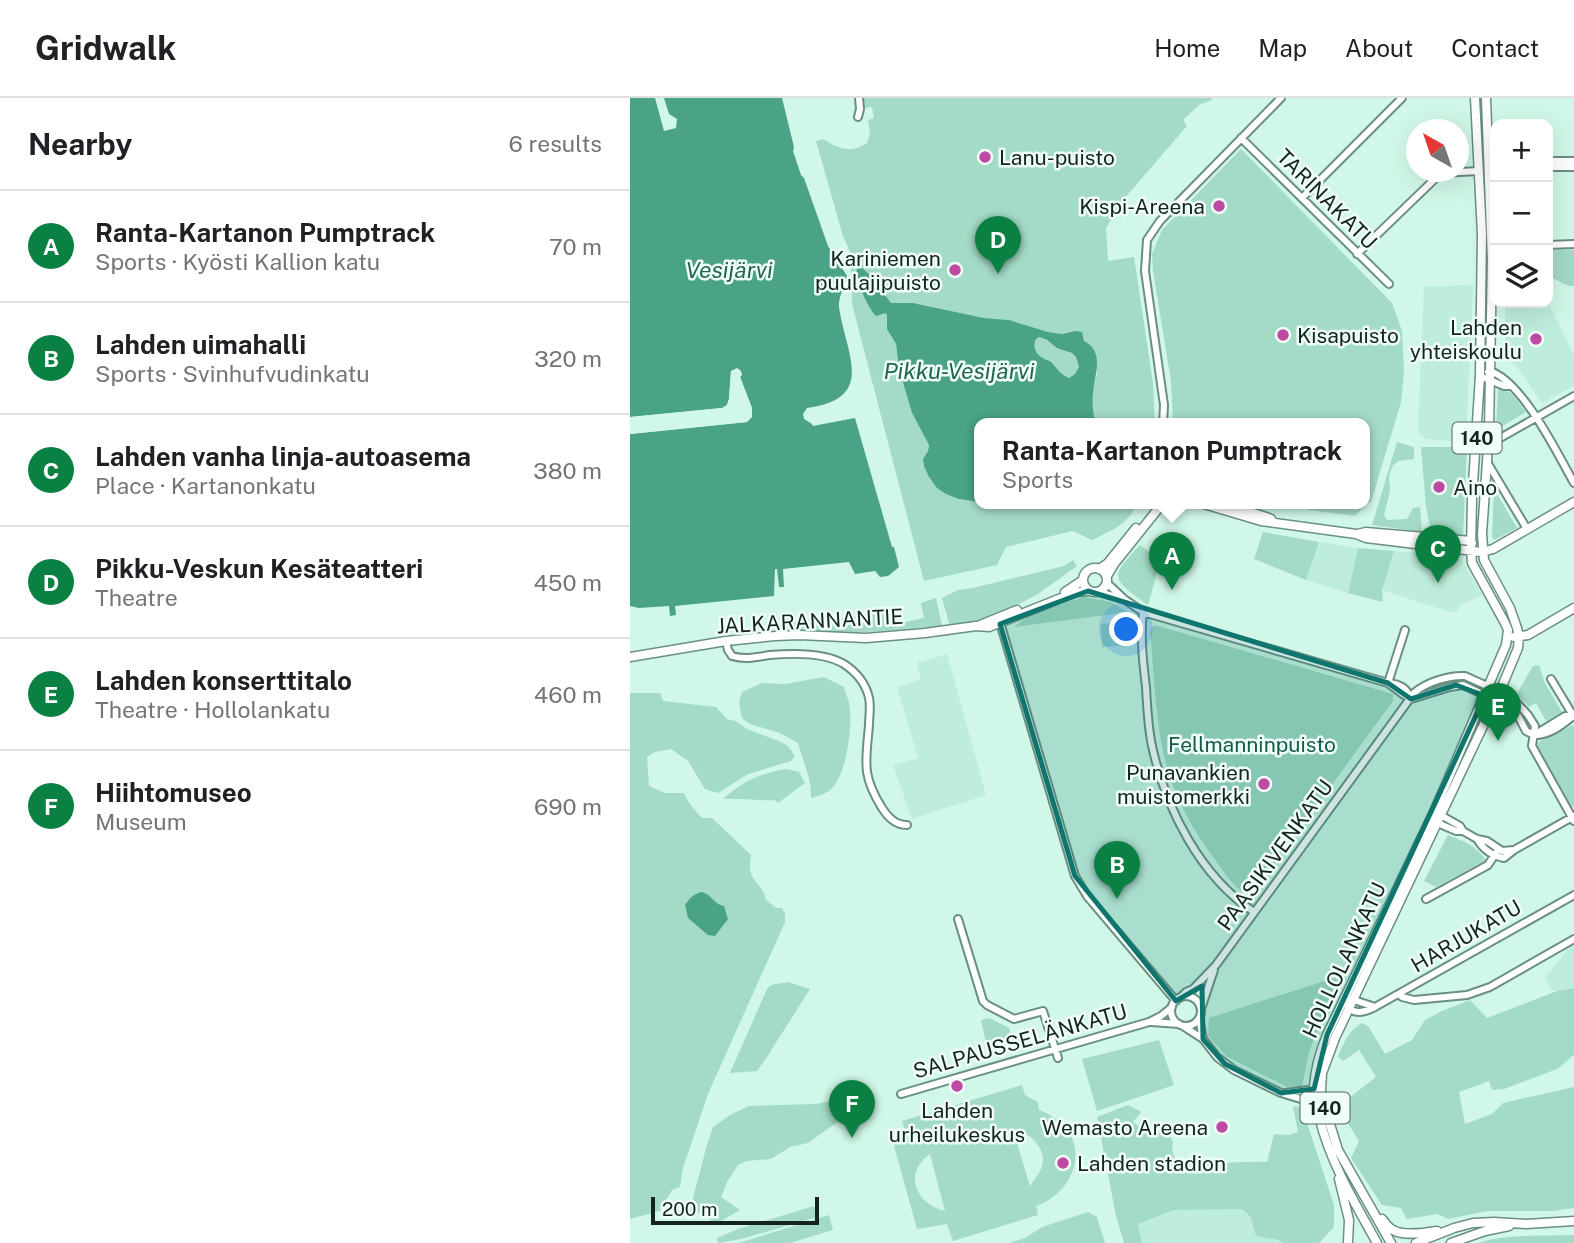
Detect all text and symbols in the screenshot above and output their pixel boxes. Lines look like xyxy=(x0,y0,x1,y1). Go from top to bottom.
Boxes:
text: Gridwalk xyxy=(35,29,176,67)
text: Home xyxy=(1154,34,1220,62)
text: Map xyxy=(1258,34,1307,62)
text: About xyxy=(1345,34,1413,62)
text: Contact xyxy=(1451,34,1539,62)
north arrow xyxy=(1406,119,1469,182)
map controls xyxy=(1490,119,1553,308)
button: + xyxy=(1490,119,1553,182)
text: Nearby xyxy=(28,126,132,162)
text: 6 results xyxy=(509,130,602,157)
street label: TARINAKATU xyxy=(1272,144,1382,254)
place label: Lanu-puisto xyxy=(999,145,1115,170)
marker: Lanu-puisto xyxy=(977,149,993,165)
button: − xyxy=(1490,182,1553,245)
place label: Kispi-Areena xyxy=(1079,194,1205,219)
marker: Kispi-Areena xyxy=(1211,198,1227,214)
pin: D xyxy=(975,216,1021,274)
text: Ranta-Kartanon Pumptrack xyxy=(95,217,435,248)
text: A xyxy=(43,233,59,260)
text: 70 m xyxy=(549,233,602,260)
button: layers xyxy=(1490,245,1553,308)
place label: Kariniemen puulajipuisto xyxy=(815,246,941,295)
text: Sports · Kyösti Kallion katu xyxy=(95,248,380,275)
water label: Vesijärvi xyxy=(685,256,773,283)
marker: Kariniemen puulajipuisto xyxy=(947,262,963,278)
place label: Lahden yhteiskoulu xyxy=(1410,315,1522,364)
place label: Kisapuisto xyxy=(1297,323,1399,348)
marker: Kisapuisto xyxy=(1275,327,1291,343)
text: Lahden uimahalli xyxy=(95,329,306,360)
marker: Lahden yhteiskoulu xyxy=(1528,331,1544,347)
text: B xyxy=(43,345,59,372)
text: 320 m xyxy=(534,345,602,372)
water label: Pikku-Vesijärvi xyxy=(883,357,1035,384)
text: Sports · Svinhufvudinkatu xyxy=(95,360,370,387)
popup xyxy=(974,418,1370,509)
road number: 140 xyxy=(1452,422,1502,454)
text: Ranta-Kartanon Pumptrack xyxy=(1002,435,1342,466)
text: Lahden vanha linja-autoasema xyxy=(95,441,471,472)
text: C xyxy=(43,457,59,484)
text: 380 m xyxy=(533,457,602,484)
text: Sports xyxy=(1002,466,1073,493)
text: Place · Kartanonkatu xyxy=(95,472,316,499)
place label: Aino xyxy=(1453,475,1497,500)
marker: Aino xyxy=(1431,479,1447,495)
pin: C xyxy=(1415,525,1461,583)
pin: A xyxy=(1149,532,1195,590)
text: Pikku-Veskun Kesäteatteri xyxy=(95,553,423,584)
text: D xyxy=(43,569,59,596)
text: 450 m xyxy=(533,569,602,596)
text: Theatre xyxy=(95,584,178,611)
street label: JALKARANNANTIE xyxy=(716,604,904,638)
your location xyxy=(1109,612,1143,646)
text: Lahden konserttitalo xyxy=(95,665,352,696)
text: E xyxy=(44,681,58,708)
text: 460 m xyxy=(534,681,602,708)
pin: E xyxy=(1475,683,1521,741)
text: Theatre · Hollolankatu xyxy=(95,696,330,723)
park label: Fellmanninpuisto xyxy=(1168,732,1336,757)
place label: Punavankien muistomerkki xyxy=(1117,760,1250,809)
street label: PAASIKIVENKATU xyxy=(1212,775,1338,935)
marker: Punavankien muistomerkki xyxy=(1256,776,1272,792)
text: Hiihtomuseo xyxy=(95,777,252,808)
text: F xyxy=(44,793,58,820)
text: 690 m xyxy=(534,793,602,820)
text: Museum xyxy=(95,808,187,835)
pin: B xyxy=(1094,841,1140,899)
street label: HOLLOLANKATU xyxy=(1297,878,1391,1042)
street label: HARJUKATU xyxy=(1406,894,1526,978)
street label: SALPAUSSELÄNKATU xyxy=(910,999,1130,1083)
marker: Lahden urheilukeskus xyxy=(949,1078,965,1094)
pin: F xyxy=(829,1080,875,1138)
road number: 140 xyxy=(1300,1092,1350,1124)
place label: Lahden urheilukeskus xyxy=(889,1098,1025,1147)
place label: Wemasto Areena xyxy=(1042,1115,1208,1140)
marker: Wemasto Areena xyxy=(1214,1119,1230,1135)
place label: Lahden stadion xyxy=(1077,1151,1226,1176)
marker: Lahden stadion xyxy=(1055,1155,1071,1171)
scale bar xyxy=(651,1194,819,1226)
text: 200 m xyxy=(662,1198,718,1220)

